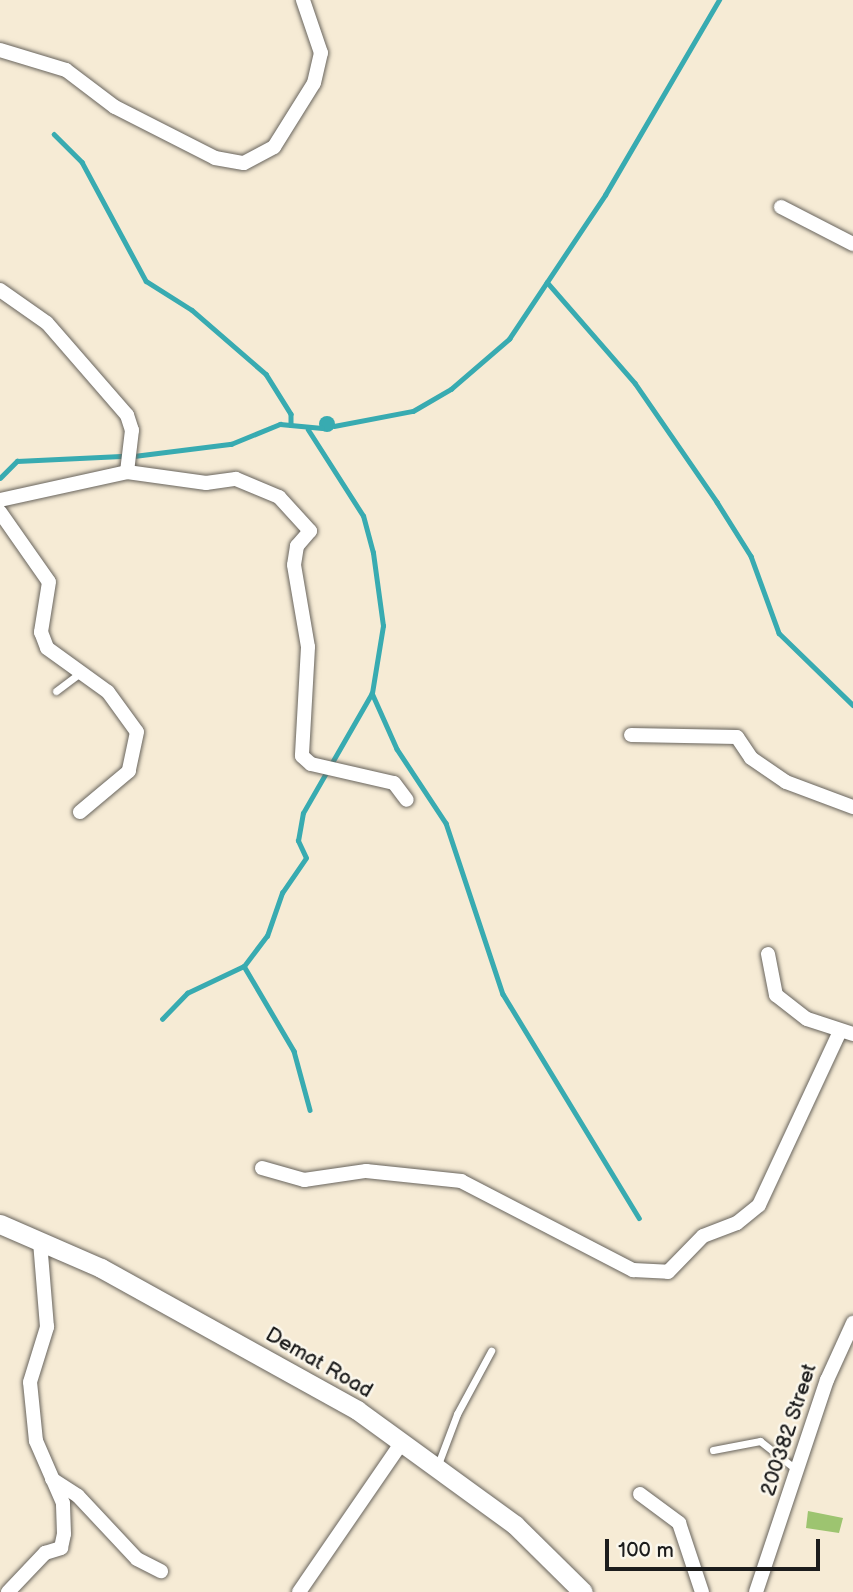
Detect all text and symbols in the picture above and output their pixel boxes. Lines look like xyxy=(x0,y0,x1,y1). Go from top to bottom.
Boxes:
street label: Demat Road xyxy=(261,1322,377,1404)
street label: 200382 Street xyxy=(756,1360,822,1500)
scale bar xyxy=(608,1526,823,1570)
text: 100 m xyxy=(618,1538,674,1563)

